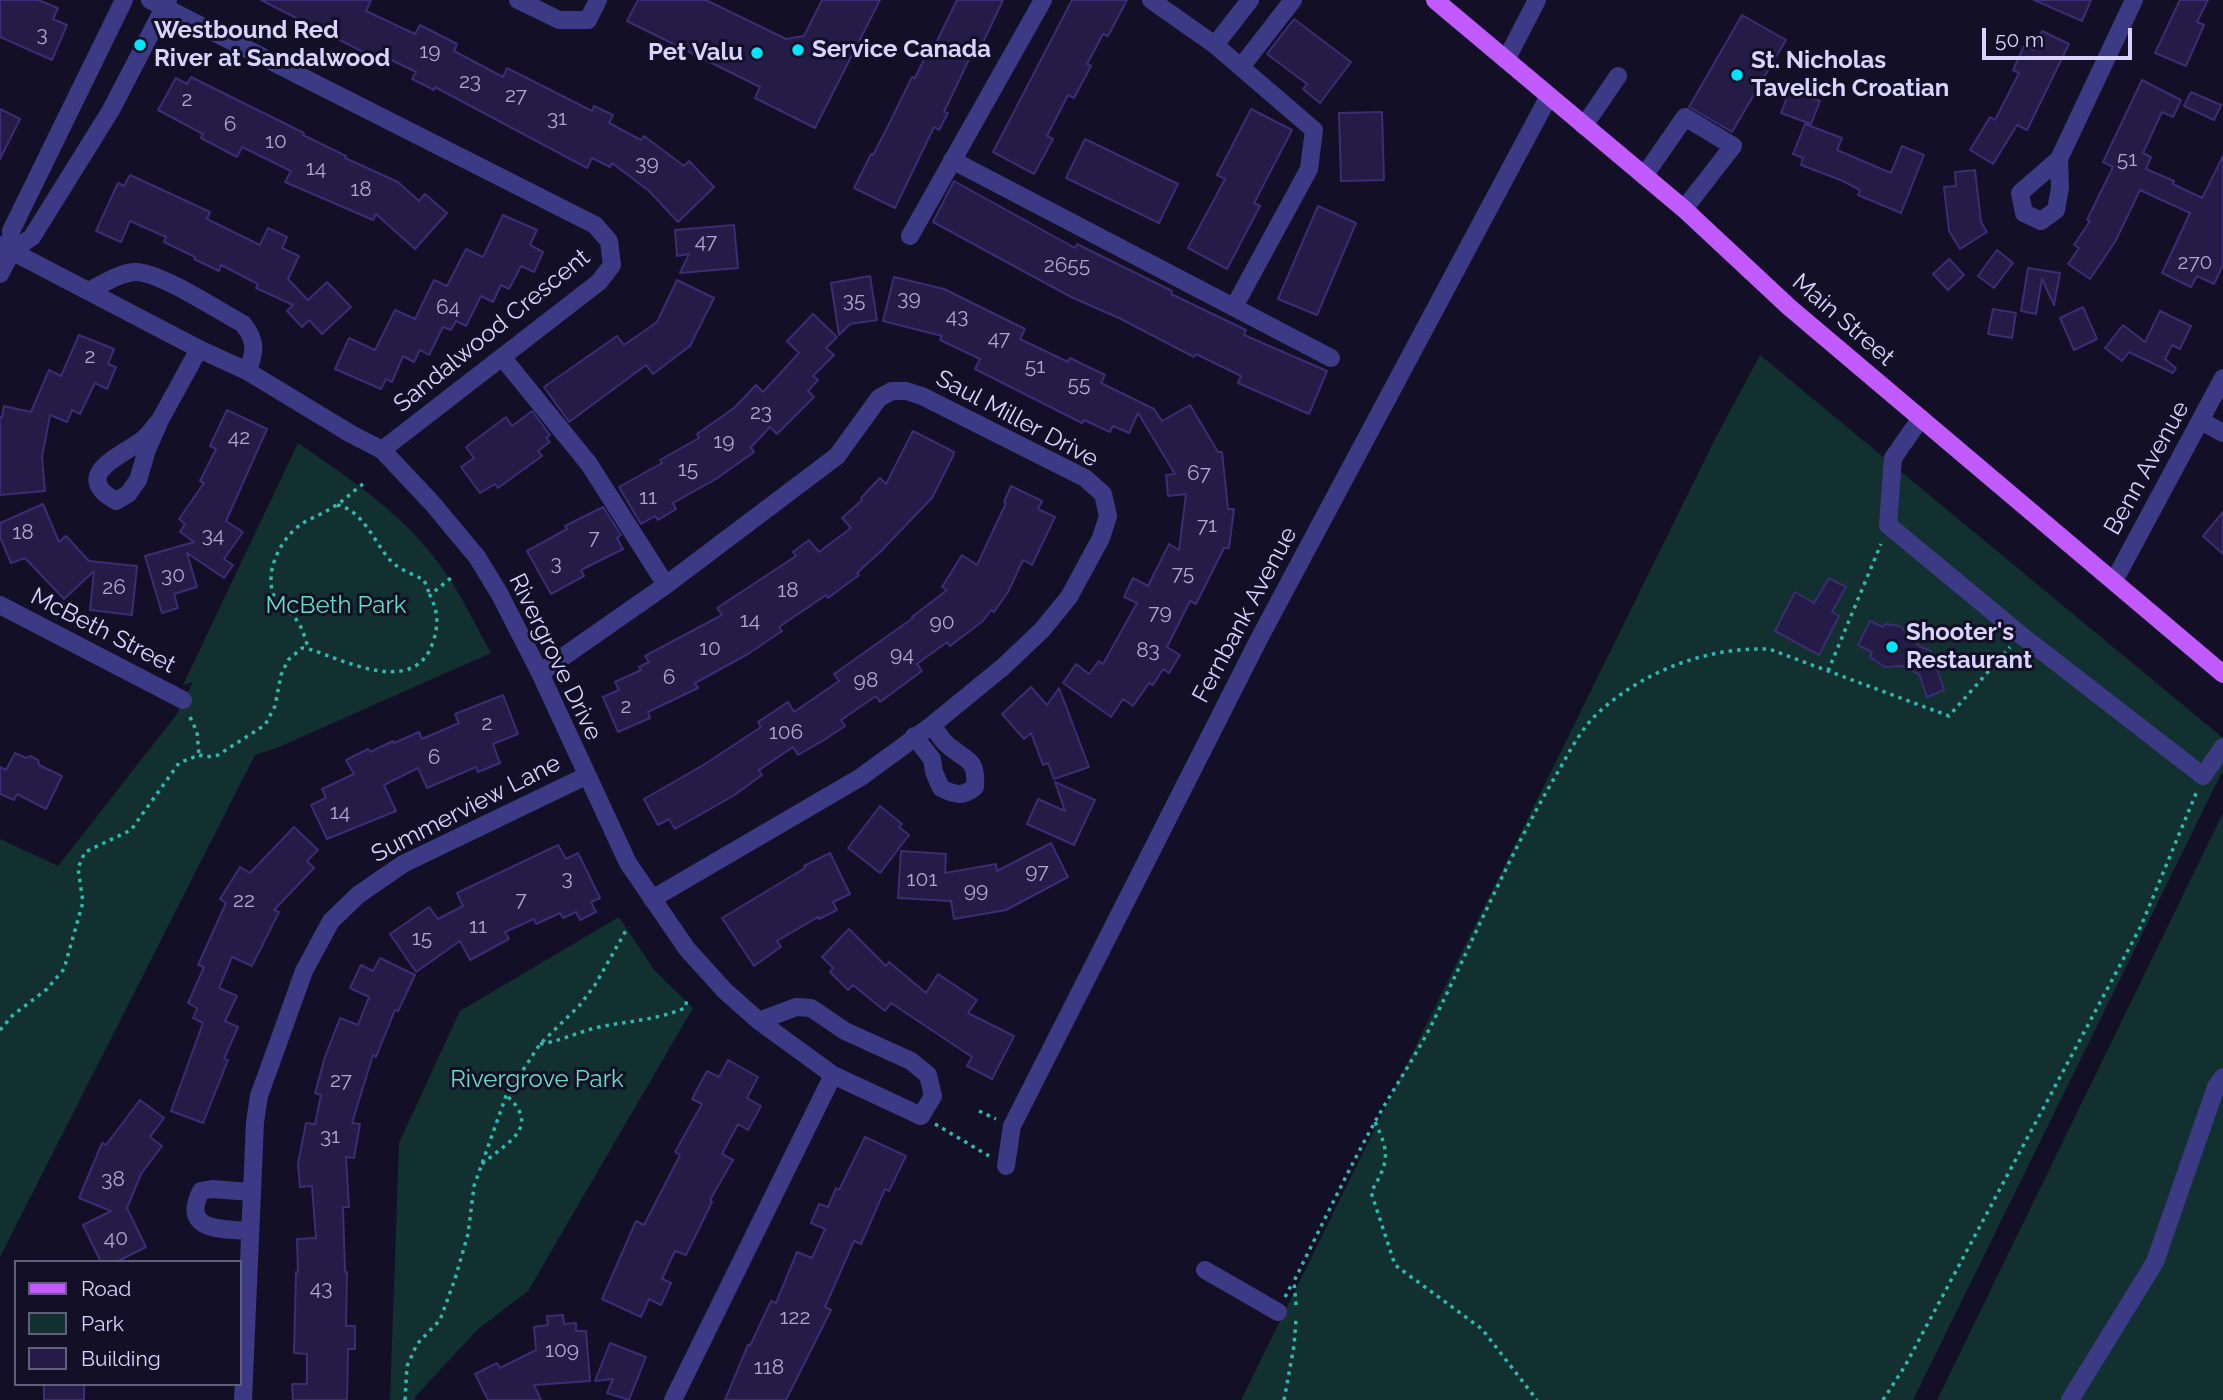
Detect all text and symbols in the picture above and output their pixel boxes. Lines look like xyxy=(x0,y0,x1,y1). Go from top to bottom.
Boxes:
scale bar xyxy=(1985,14,2136,58)
place label: Westbound Red River at Sandalwood xyxy=(154,17,390,73)
house number: 3 xyxy=(36,22,48,48)
text: 50 m xyxy=(1995,27,2044,52)
place label: Service Canada xyxy=(812,36,991,64)
marker: Westbound Red River at Sandalwood xyxy=(132,37,148,53)
house number: 19 xyxy=(419,39,441,65)
place label: Pet Valu xyxy=(648,39,743,67)
marker: Service Canada xyxy=(790,42,806,58)
marker: Pet Valu xyxy=(749,45,765,61)
place label: St. Nicholas Tavelich Croatian xyxy=(1751,47,1949,103)
marker: St. Nicholas Tavelich Croatian xyxy=(1729,67,1745,83)
house number: 23 xyxy=(459,69,481,95)
house number: 27 xyxy=(505,83,527,109)
house number: 2 xyxy=(182,87,192,113)
house number: 31 xyxy=(547,106,567,132)
house number: 6 xyxy=(224,112,236,138)
house number: 10 xyxy=(265,129,287,155)
house number: 51 xyxy=(2117,147,2137,173)
house number: 39 xyxy=(635,151,659,177)
house number: 14 xyxy=(306,156,326,182)
house number: 18 xyxy=(350,177,372,203)
house number: 47 xyxy=(695,229,717,255)
street label: Sandalwood Crescent xyxy=(388,243,596,419)
house number: 270 xyxy=(2178,250,2212,276)
house number: 2655 xyxy=(1044,253,1090,279)
street label: Main Street xyxy=(1786,268,1900,372)
house number: 39 xyxy=(897,286,921,312)
house number: 35 xyxy=(843,288,865,314)
house number: 64 xyxy=(436,295,460,321)
house number: 43 xyxy=(946,304,968,330)
house number: 47 xyxy=(988,326,1010,352)
house number: 2 xyxy=(85,344,95,370)
house number: 51 xyxy=(1025,354,1045,380)
street label: Saul Miller Drive xyxy=(931,364,1103,474)
house number: 55 xyxy=(1068,372,1090,398)
street label: Benn Avenue xyxy=(2098,396,2196,540)
house number: 23 xyxy=(750,400,772,426)
house number: 42 xyxy=(228,425,250,451)
house number: 19 xyxy=(713,429,735,455)
house number: 15 xyxy=(678,457,698,483)
house number: 67 xyxy=(1187,461,1211,487)
house number: 11 xyxy=(639,485,657,511)
house number: 71 xyxy=(1197,513,1217,539)
house number: 18 xyxy=(12,520,34,546)
street label: Fernbank Avenue xyxy=(1187,522,1303,708)
house number: 34 xyxy=(202,523,224,549)
house number: 7 xyxy=(588,525,600,551)
house number: 3 xyxy=(550,551,562,577)
house number: 75 xyxy=(1172,561,1194,587)
house number: 30 xyxy=(161,563,185,589)
street label: Rivergrove Drive xyxy=(502,569,608,745)
house number: 26 xyxy=(102,575,126,601)
house number: 18 xyxy=(777,578,799,604)
street label: McBeth Street xyxy=(26,582,180,680)
park label: McBeth Park xyxy=(265,592,407,620)
house number: 79 xyxy=(1148,600,1172,626)
house number: 14 xyxy=(740,608,760,634)
house number: 90 xyxy=(929,610,955,636)
place label: Shooter's Restaurant xyxy=(1906,619,2032,675)
house number: 10 xyxy=(699,636,721,662)
house number: 83 xyxy=(1136,638,1160,664)
marker: Shooter's Restaurant xyxy=(1884,639,1900,655)
house number: 94 xyxy=(890,642,914,668)
house number: 6 xyxy=(663,665,675,691)
house number: 98 xyxy=(854,668,878,694)
house number: 2 xyxy=(621,694,631,720)
house number: 2 xyxy=(482,711,492,737)
house number: 106 xyxy=(769,720,803,746)
house number: 6 xyxy=(428,745,440,771)
street label: Summerview Lane xyxy=(367,749,565,869)
house number: 14 xyxy=(330,800,350,826)
house number: 97 xyxy=(1025,859,1049,885)
house number: 3 xyxy=(561,866,573,892)
house number: 101 xyxy=(907,867,937,893)
house number: 99 xyxy=(964,878,988,904)
house number: 7 xyxy=(515,887,527,913)
house number: 22 xyxy=(233,888,255,914)
house number: 11 xyxy=(469,914,487,940)
house number: 15 xyxy=(412,926,432,952)
park label: Rivergrove Park xyxy=(450,1066,624,1094)
house number: 27 xyxy=(330,1068,352,1094)
house number: 31 xyxy=(320,1124,340,1150)
house number: 38 xyxy=(101,1167,125,1193)
house number: 40 xyxy=(104,1226,128,1252)
legend xyxy=(14,1260,242,1386)
text: Road xyxy=(81,1276,131,1301)
house number: 43 xyxy=(310,1276,332,1302)
house number: 122 xyxy=(780,1305,810,1331)
text: Park xyxy=(81,1311,124,1336)
house number: 109 xyxy=(545,1338,579,1364)
text: Building xyxy=(81,1346,161,1371)
house number: 118 xyxy=(754,1355,784,1381)

